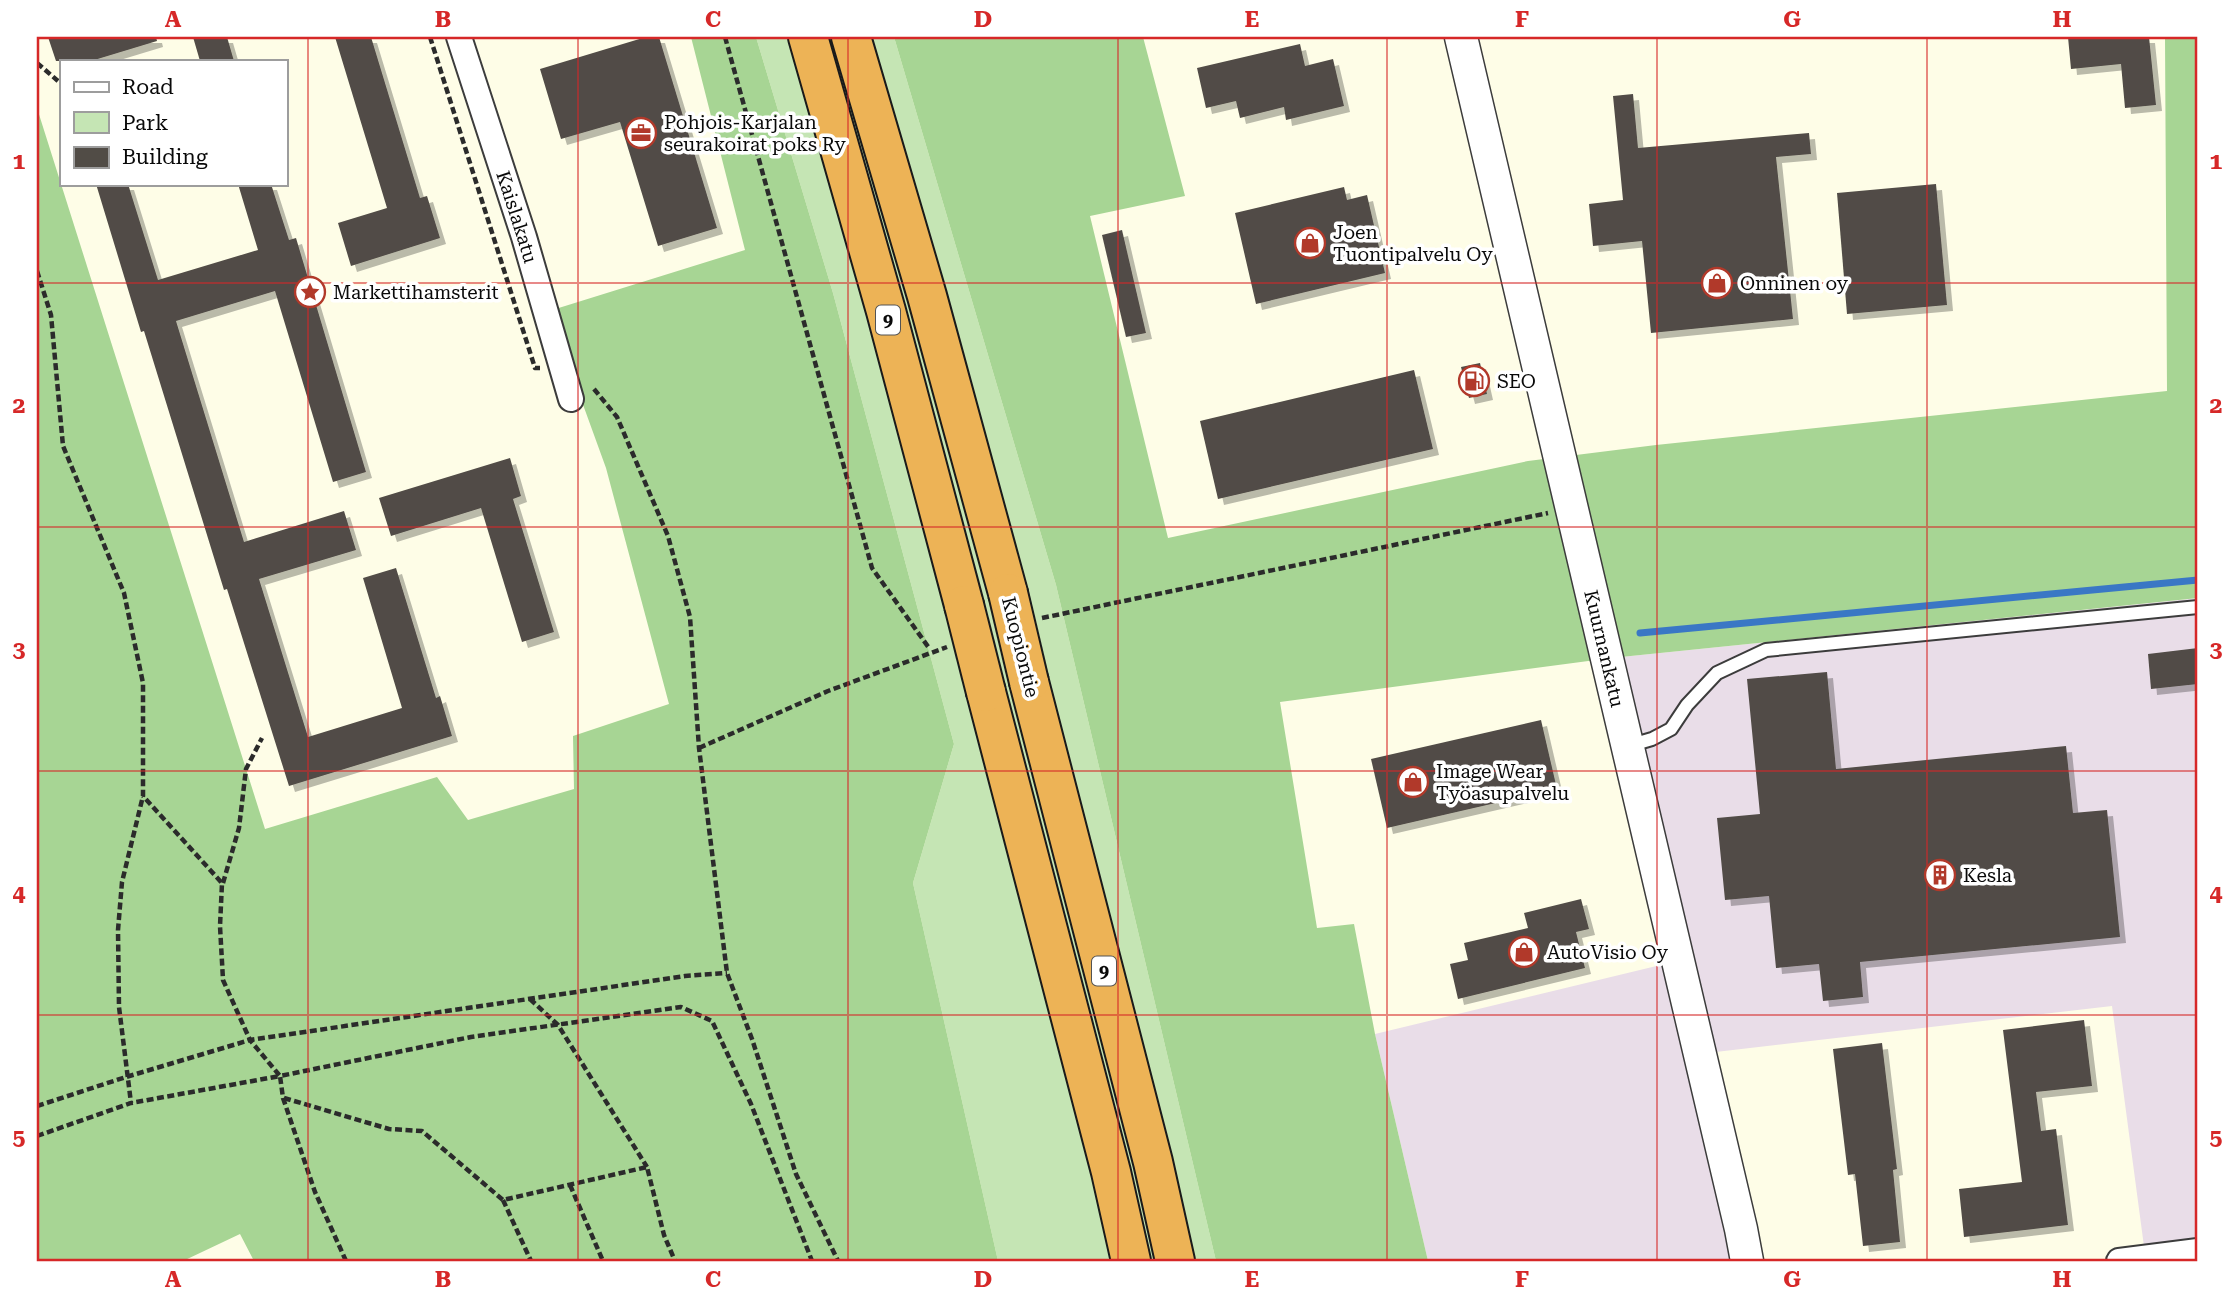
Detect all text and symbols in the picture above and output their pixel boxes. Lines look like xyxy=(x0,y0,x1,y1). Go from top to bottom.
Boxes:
text: A xyxy=(165,6,182,33)
text: B xyxy=(435,6,451,33)
text: C xyxy=(705,6,721,33)
text: D xyxy=(974,6,992,33)
text: E xyxy=(1245,6,1259,33)
text: F xyxy=(1515,6,1529,33)
text: G xyxy=(1783,6,1801,33)
text: H xyxy=(2053,6,2072,33)
legend xyxy=(60,60,287,186)
text: Road xyxy=(122,75,174,99)
text: Park xyxy=(122,111,168,135)
place label: Pohjois-Karjalan seurakoirat poks Ry xyxy=(664,111,847,156)
office icon: Pohjois-Karjalan seurakoirat poks Ry xyxy=(624,116,658,150)
text: Building xyxy=(122,145,208,169)
text: 1 xyxy=(13,148,26,175)
text: 1 xyxy=(2210,148,2223,175)
street label: Kaislakatu xyxy=(491,168,542,266)
place label: Joen Tuontipalvelu Oy xyxy=(1333,221,1493,266)
shop icon: Joen Tuontipalvelu Oy xyxy=(1293,226,1327,260)
shop icon: Onninen oy xyxy=(1700,266,1734,300)
place label: Onninen oy xyxy=(1740,272,1849,295)
place icon: Markettihamsterit xyxy=(293,275,327,309)
place label: Markettihamsterit xyxy=(333,281,499,304)
road number: 9 xyxy=(876,306,900,334)
fuel station icon: SEO xyxy=(1457,364,1491,398)
place label: SEO xyxy=(1497,370,1536,393)
text: 2 xyxy=(13,392,25,419)
text: 2 xyxy=(2210,392,2222,419)
street label: Kuurnankatu xyxy=(1579,588,1629,710)
street label: Kuopiontie xyxy=(997,594,1044,700)
text: 3 xyxy=(13,636,26,663)
text: 3 xyxy=(2210,636,2223,663)
place label: Image Wear Työasupalvelu xyxy=(1436,760,1569,805)
shop icon: Image Wear Työasupalvelu xyxy=(1396,765,1430,799)
building icon: Kesla xyxy=(1923,858,1957,892)
place label: Kesla xyxy=(1963,864,2013,887)
text: 4 xyxy=(13,880,26,907)
text: 4 xyxy=(2210,880,2223,907)
shop icon: AutoVisio Oy xyxy=(1507,935,1541,969)
place label: AutoVisio Oy xyxy=(1547,941,1669,964)
road number: 9 xyxy=(1092,956,1116,986)
text: 5 xyxy=(13,1124,26,1151)
text: 5 xyxy=(2210,1124,2223,1151)
text: A xyxy=(165,1266,182,1293)
text: B xyxy=(435,1266,451,1293)
text: C xyxy=(705,1266,721,1293)
text: D xyxy=(974,1266,992,1293)
text: E xyxy=(1245,1266,1259,1293)
text: F xyxy=(1515,1266,1529,1293)
text: G xyxy=(1783,1266,1801,1293)
text: H xyxy=(2053,1266,2072,1293)

